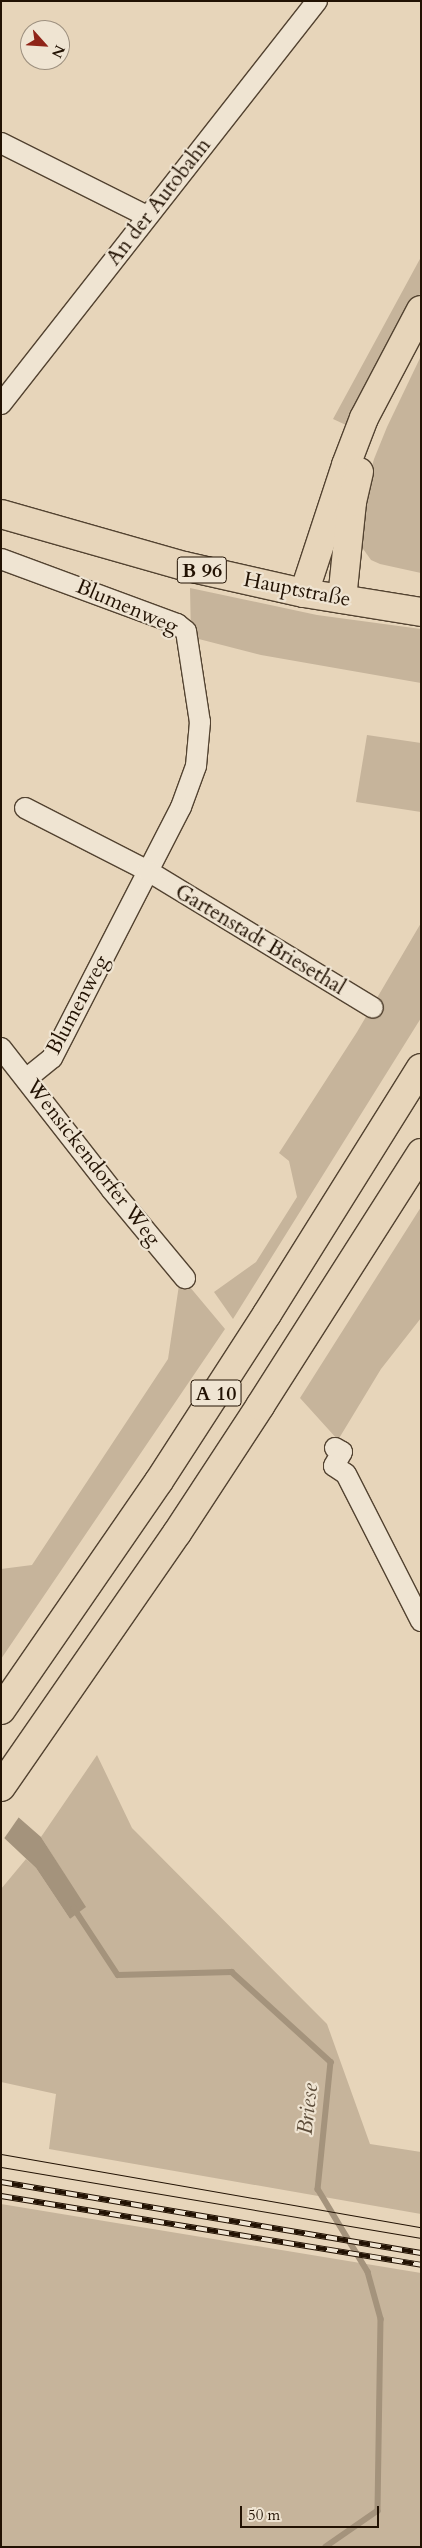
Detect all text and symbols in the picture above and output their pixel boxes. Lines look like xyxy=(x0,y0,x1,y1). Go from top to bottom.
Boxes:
north arrow xyxy=(20,20,70,70)
text: N xyxy=(47,42,69,61)
street label: An der Autobahn xyxy=(101,133,217,271)
road number: B 96 xyxy=(176,552,228,588)
street label: Hauptstraße xyxy=(241,567,353,613)
street label: Blumenweg xyxy=(72,574,182,640)
street label: Gartenstadt Briesethal xyxy=(170,879,350,1001)
street label: Blumenweg xyxy=(41,951,115,1059)
street label: Wensickendorfer Weg xyxy=(20,1075,166,1251)
road number: A 10 xyxy=(190,1376,242,1410)
water label: Briese xyxy=(292,2082,324,2136)
scale bar xyxy=(242,2496,381,2528)
text: 50 m xyxy=(248,2505,280,2525)

